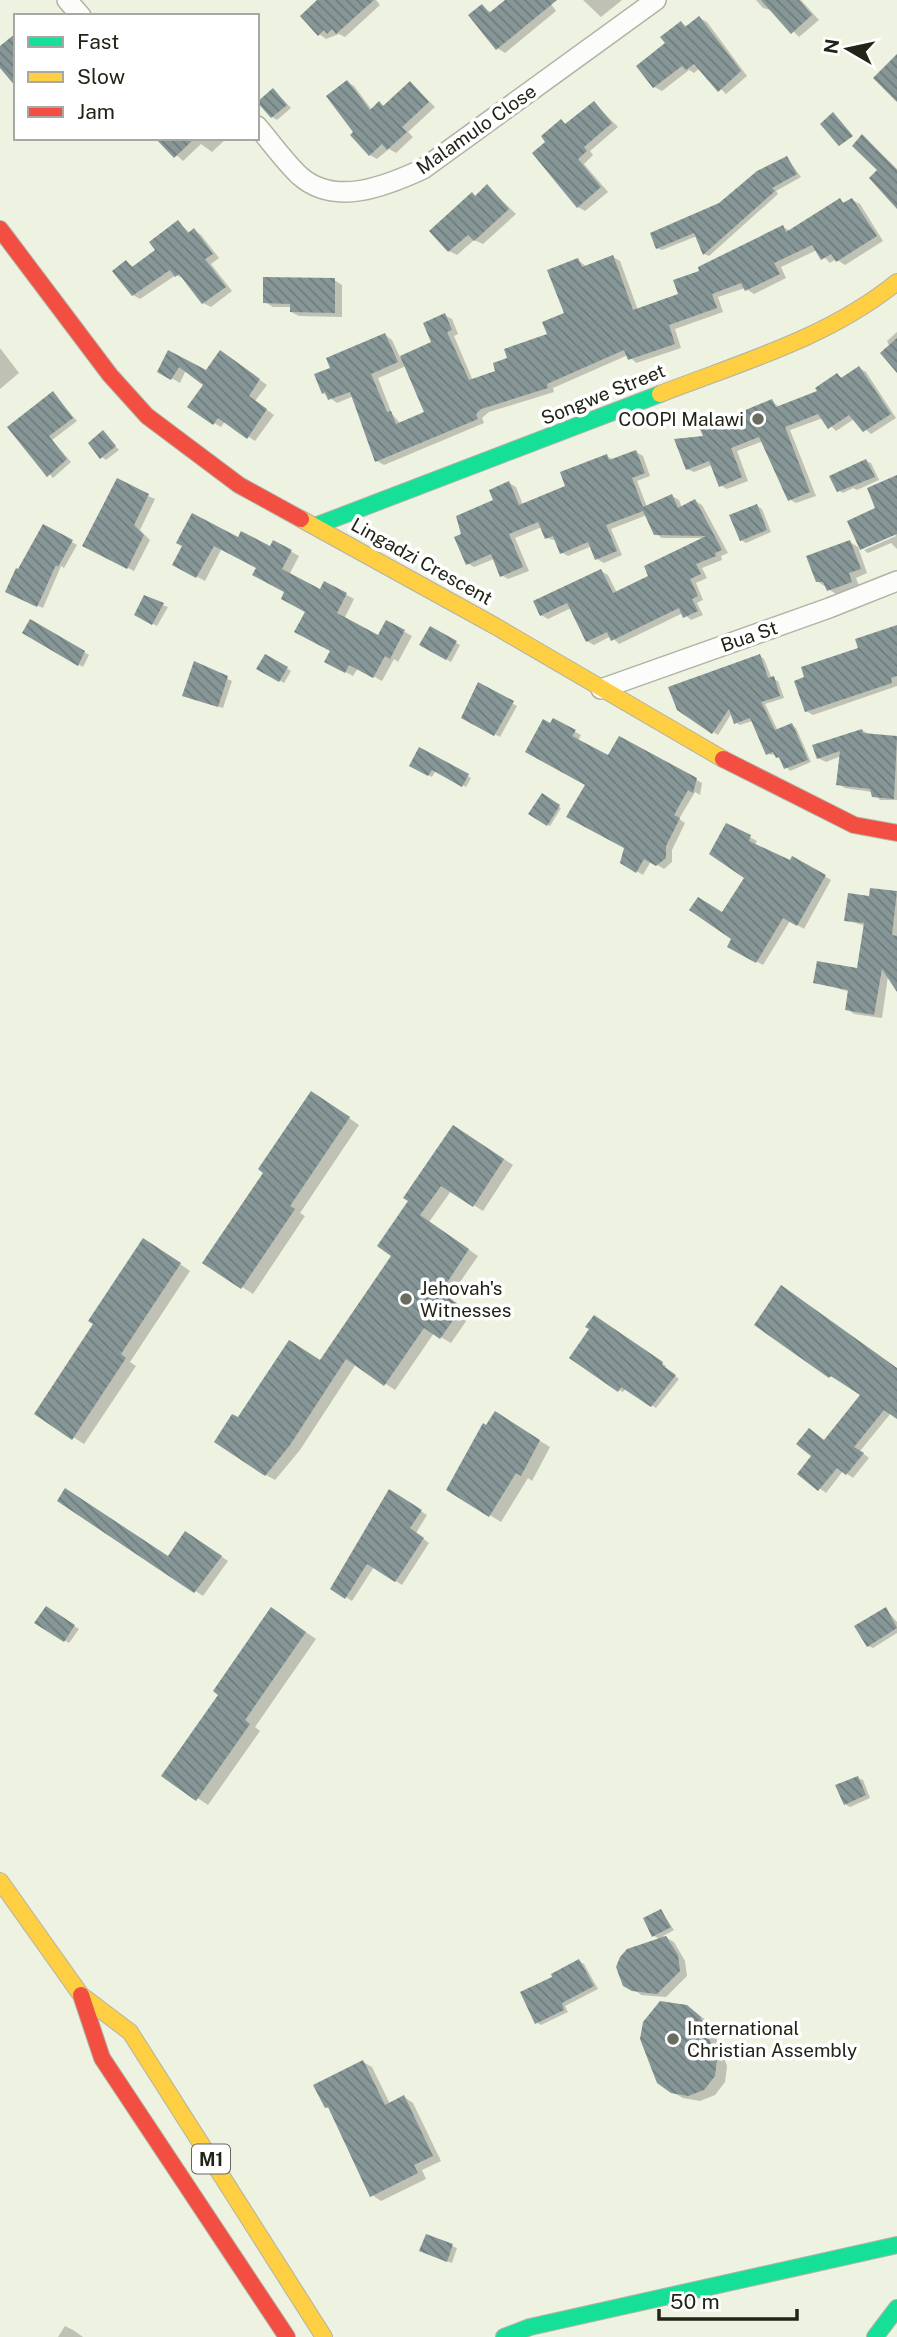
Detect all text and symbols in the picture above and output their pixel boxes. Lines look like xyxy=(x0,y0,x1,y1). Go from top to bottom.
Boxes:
legend xyxy=(14,14,259,140)
north arrow xyxy=(813,14,883,84)
text: Fast xyxy=(77,29,119,54)
text: N xyxy=(819,37,843,55)
text: Slow xyxy=(77,64,125,89)
street label: Malamulo Close xyxy=(412,80,540,178)
text: Jam xyxy=(77,99,115,124)
street label: Songwe Street xyxy=(538,359,668,429)
place label: COOPI Malawi xyxy=(618,408,744,430)
marker: COOPI Malawi xyxy=(750,411,766,427)
street label: Lingadzi Crescent xyxy=(347,513,497,609)
street label: Bua St xyxy=(718,616,780,656)
place label: Jehovah's Witnesses xyxy=(420,1277,511,1321)
marker: Jehovah's Witnesses xyxy=(398,1291,414,1307)
place label: International Christian Assembly xyxy=(687,2017,857,2061)
marker: International Christian Assembly xyxy=(665,2031,681,2047)
road number: M1 xyxy=(192,2144,230,2174)
scale bar xyxy=(659,2278,797,2322)
text: 50 m xyxy=(670,2289,720,2314)

